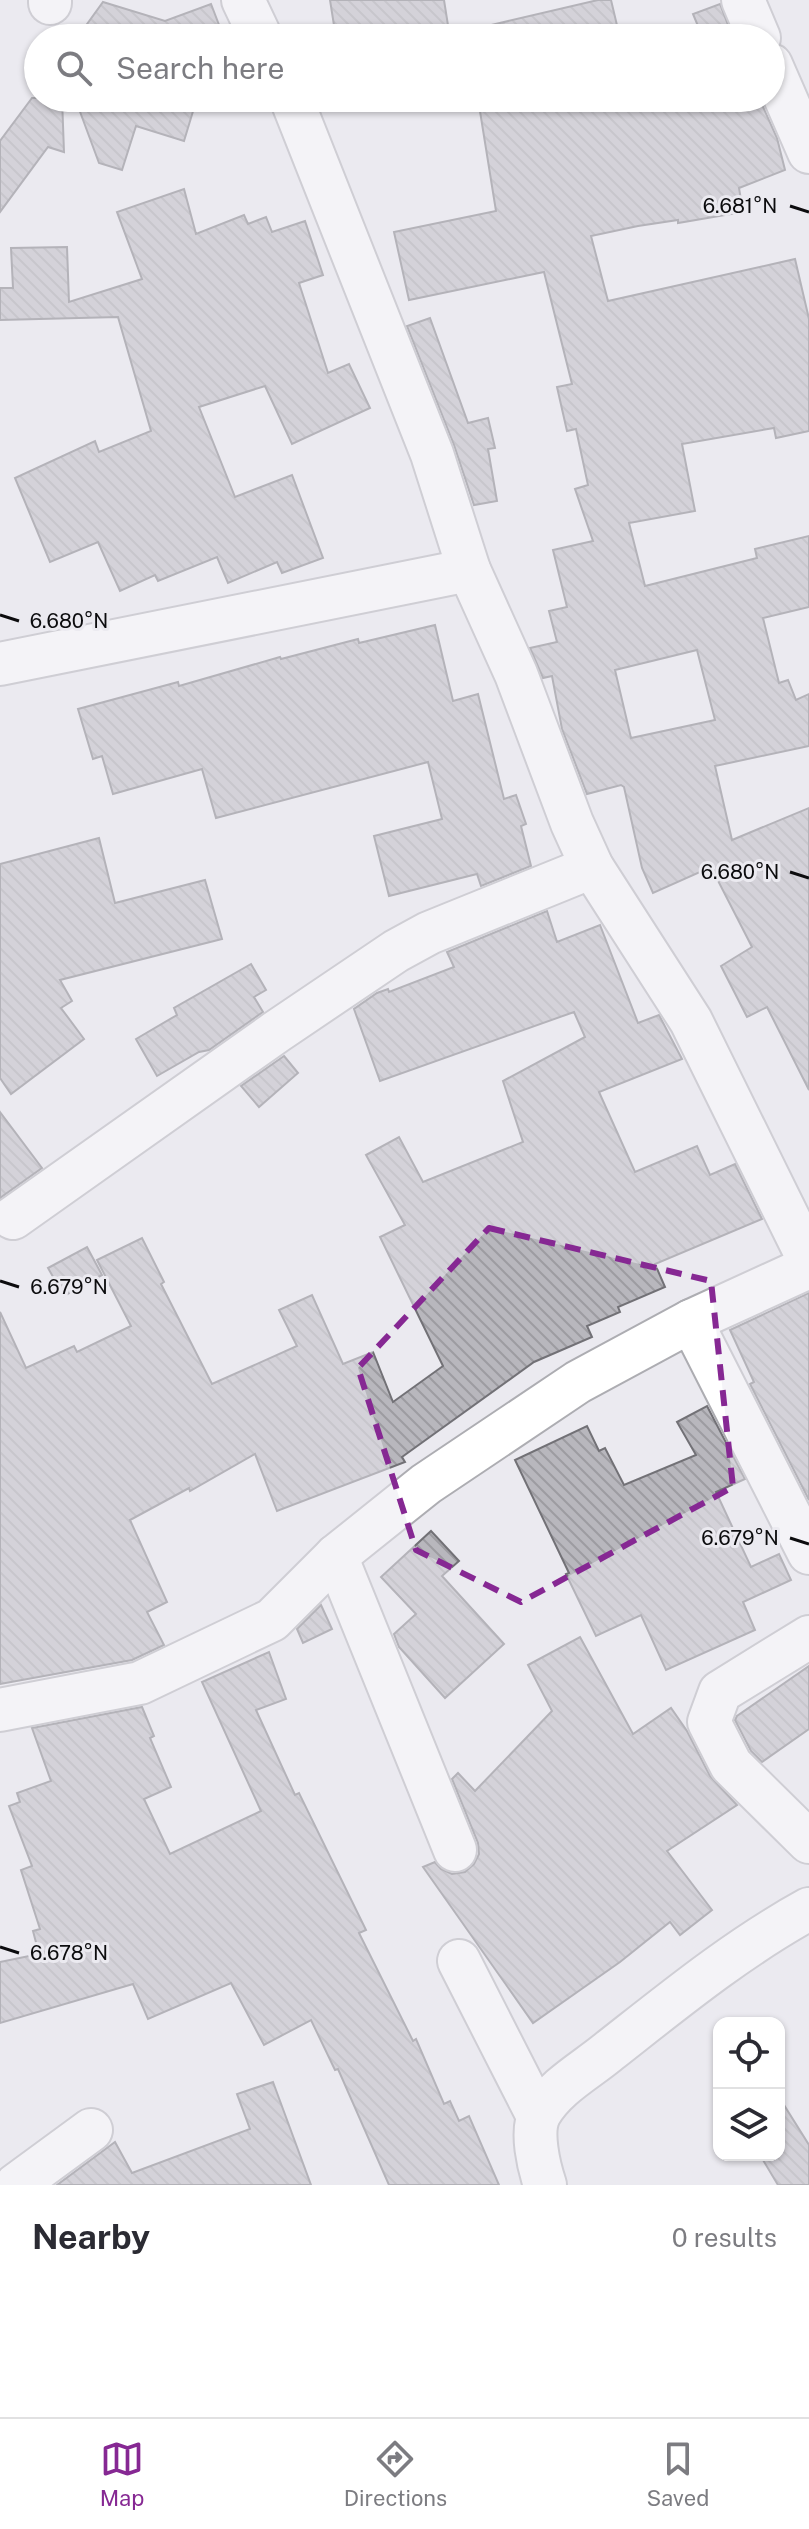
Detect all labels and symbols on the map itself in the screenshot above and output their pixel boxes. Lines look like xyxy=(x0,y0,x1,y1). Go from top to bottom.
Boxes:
text: 6.681°N xyxy=(703,194,777,218)
text: 6.680°N xyxy=(30,609,108,633)
text: 6.680°N xyxy=(701,860,779,884)
text: 6.679°N xyxy=(30,1275,108,1299)
text: 6.679°N xyxy=(701,1526,779,1550)
text: 6.678°N xyxy=(30,1941,108,1965)

